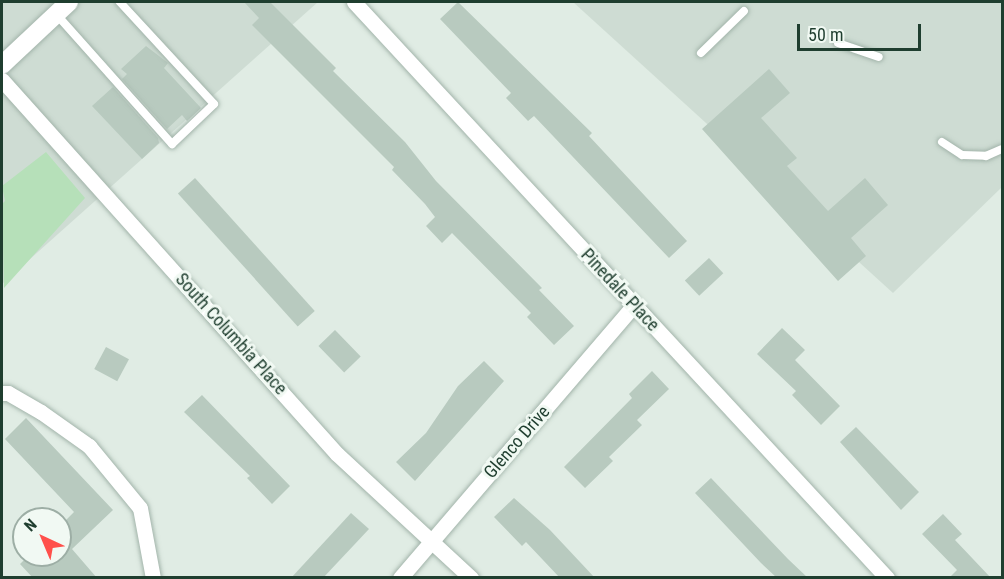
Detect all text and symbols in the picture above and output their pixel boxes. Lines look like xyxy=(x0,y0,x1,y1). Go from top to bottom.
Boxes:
scale bar xyxy=(800,12,924,50)
text: 50 m xyxy=(808,24,843,45)
street label: Pinedale Place xyxy=(576,244,664,336)
street label: South Columbia Place xyxy=(171,269,291,399)
street label: Glenco Drive xyxy=(480,401,554,483)
north arrow xyxy=(12,507,72,567)
text: N xyxy=(20,515,41,535)

